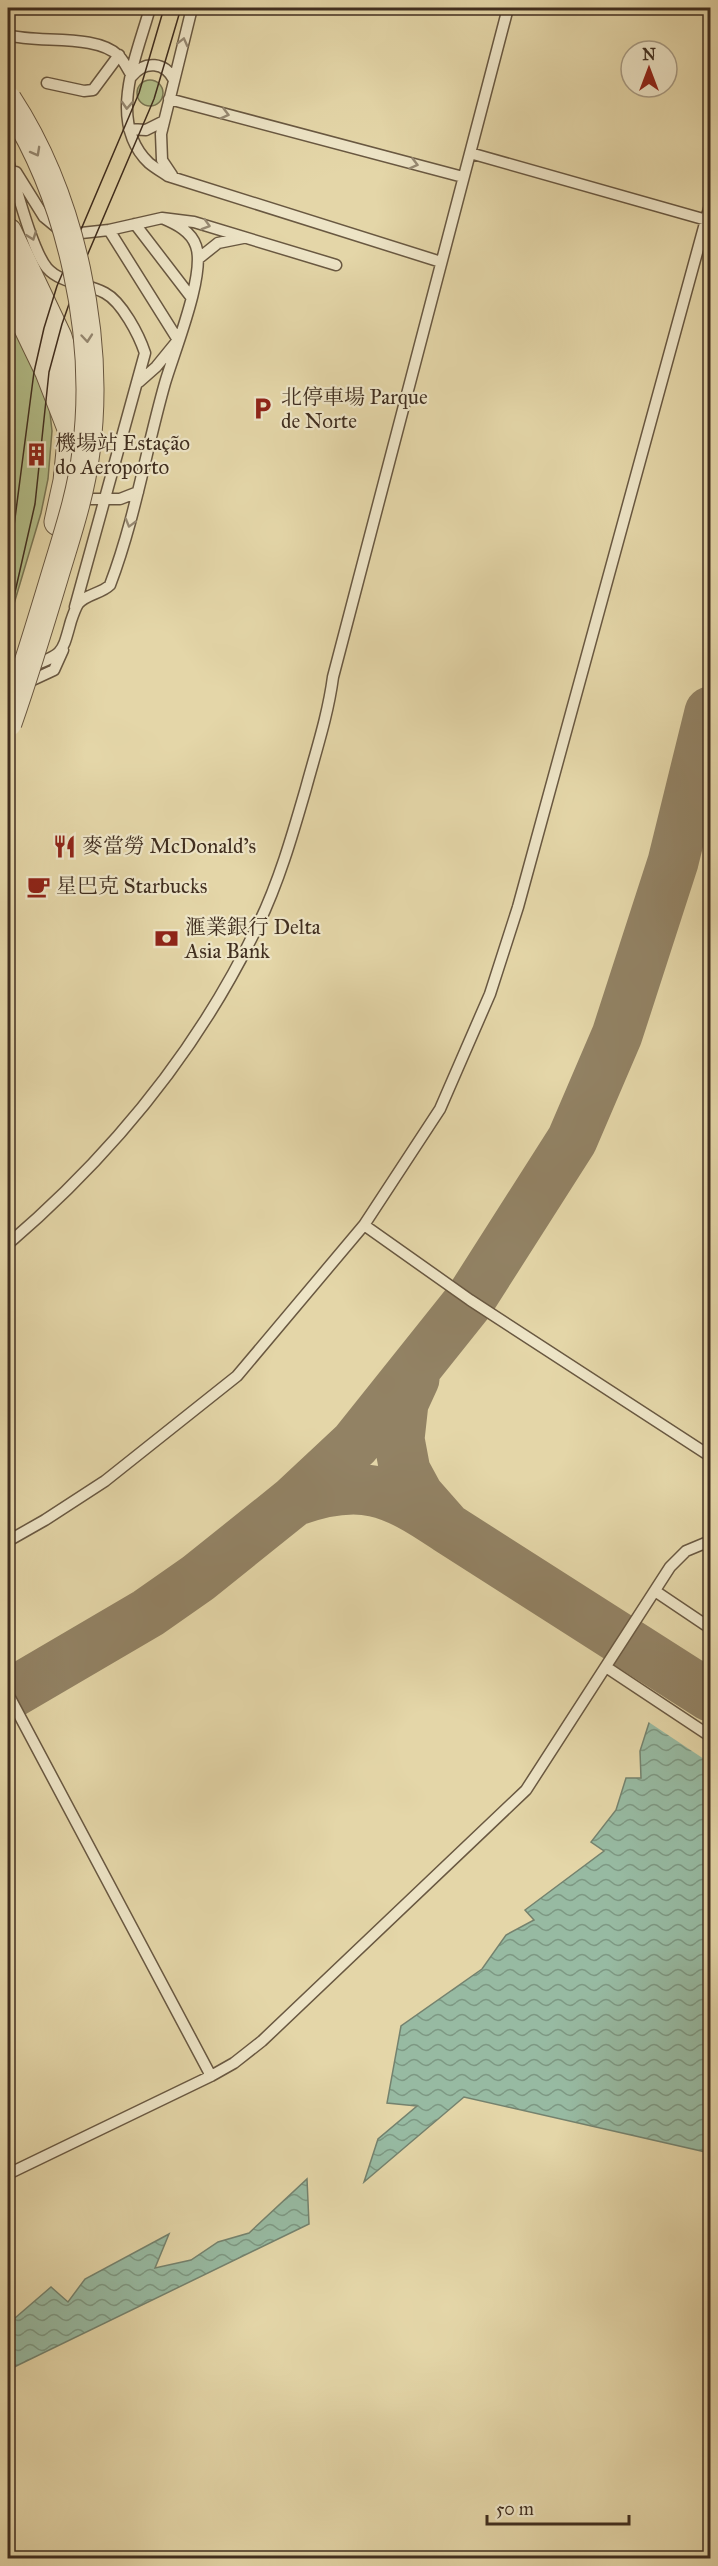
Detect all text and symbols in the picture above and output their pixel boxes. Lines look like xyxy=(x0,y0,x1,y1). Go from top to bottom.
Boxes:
one-way arrow xyxy=(176,37,189,47)
north arrow xyxy=(619,39,679,99)
text: N xyxy=(642,45,656,64)
one-way arrow xyxy=(120,101,133,110)
one-way arrow xyxy=(220,107,230,120)
one-way arrow xyxy=(29,145,40,156)
one-way arrow xyxy=(409,157,419,170)
one-way arrow xyxy=(200,218,211,230)
one-way arrow xyxy=(25,230,38,241)
one-way arrow xyxy=(80,334,93,343)
place label: 北停車場 Parque de Norte xyxy=(281,384,428,434)
parking icon: 北停車場 Parque de Norte xyxy=(250,396,276,422)
place label: 機場站 Estação do Aeroporto xyxy=(55,430,190,480)
building icon: 機場站 Estação do Aeroporto xyxy=(24,442,50,468)
one-way arrow xyxy=(124,518,137,528)
restaurant icon: 麥當勞 McDonald's xyxy=(51,833,77,859)
place label: 麥當勞 McDonald's xyxy=(82,833,256,859)
cafe icon: 星巴克 Starbucks xyxy=(25,873,51,899)
place label: 星巴克 Starbucks xyxy=(56,873,207,899)
place label: 滙業銀行 Delta Asia Bank xyxy=(184,914,321,964)
bank icon: 滙業銀行 Delta Asia Bank xyxy=(154,926,180,952)
scale bar xyxy=(487,2488,630,2526)
text: 50 m xyxy=(496,2498,534,2520)

